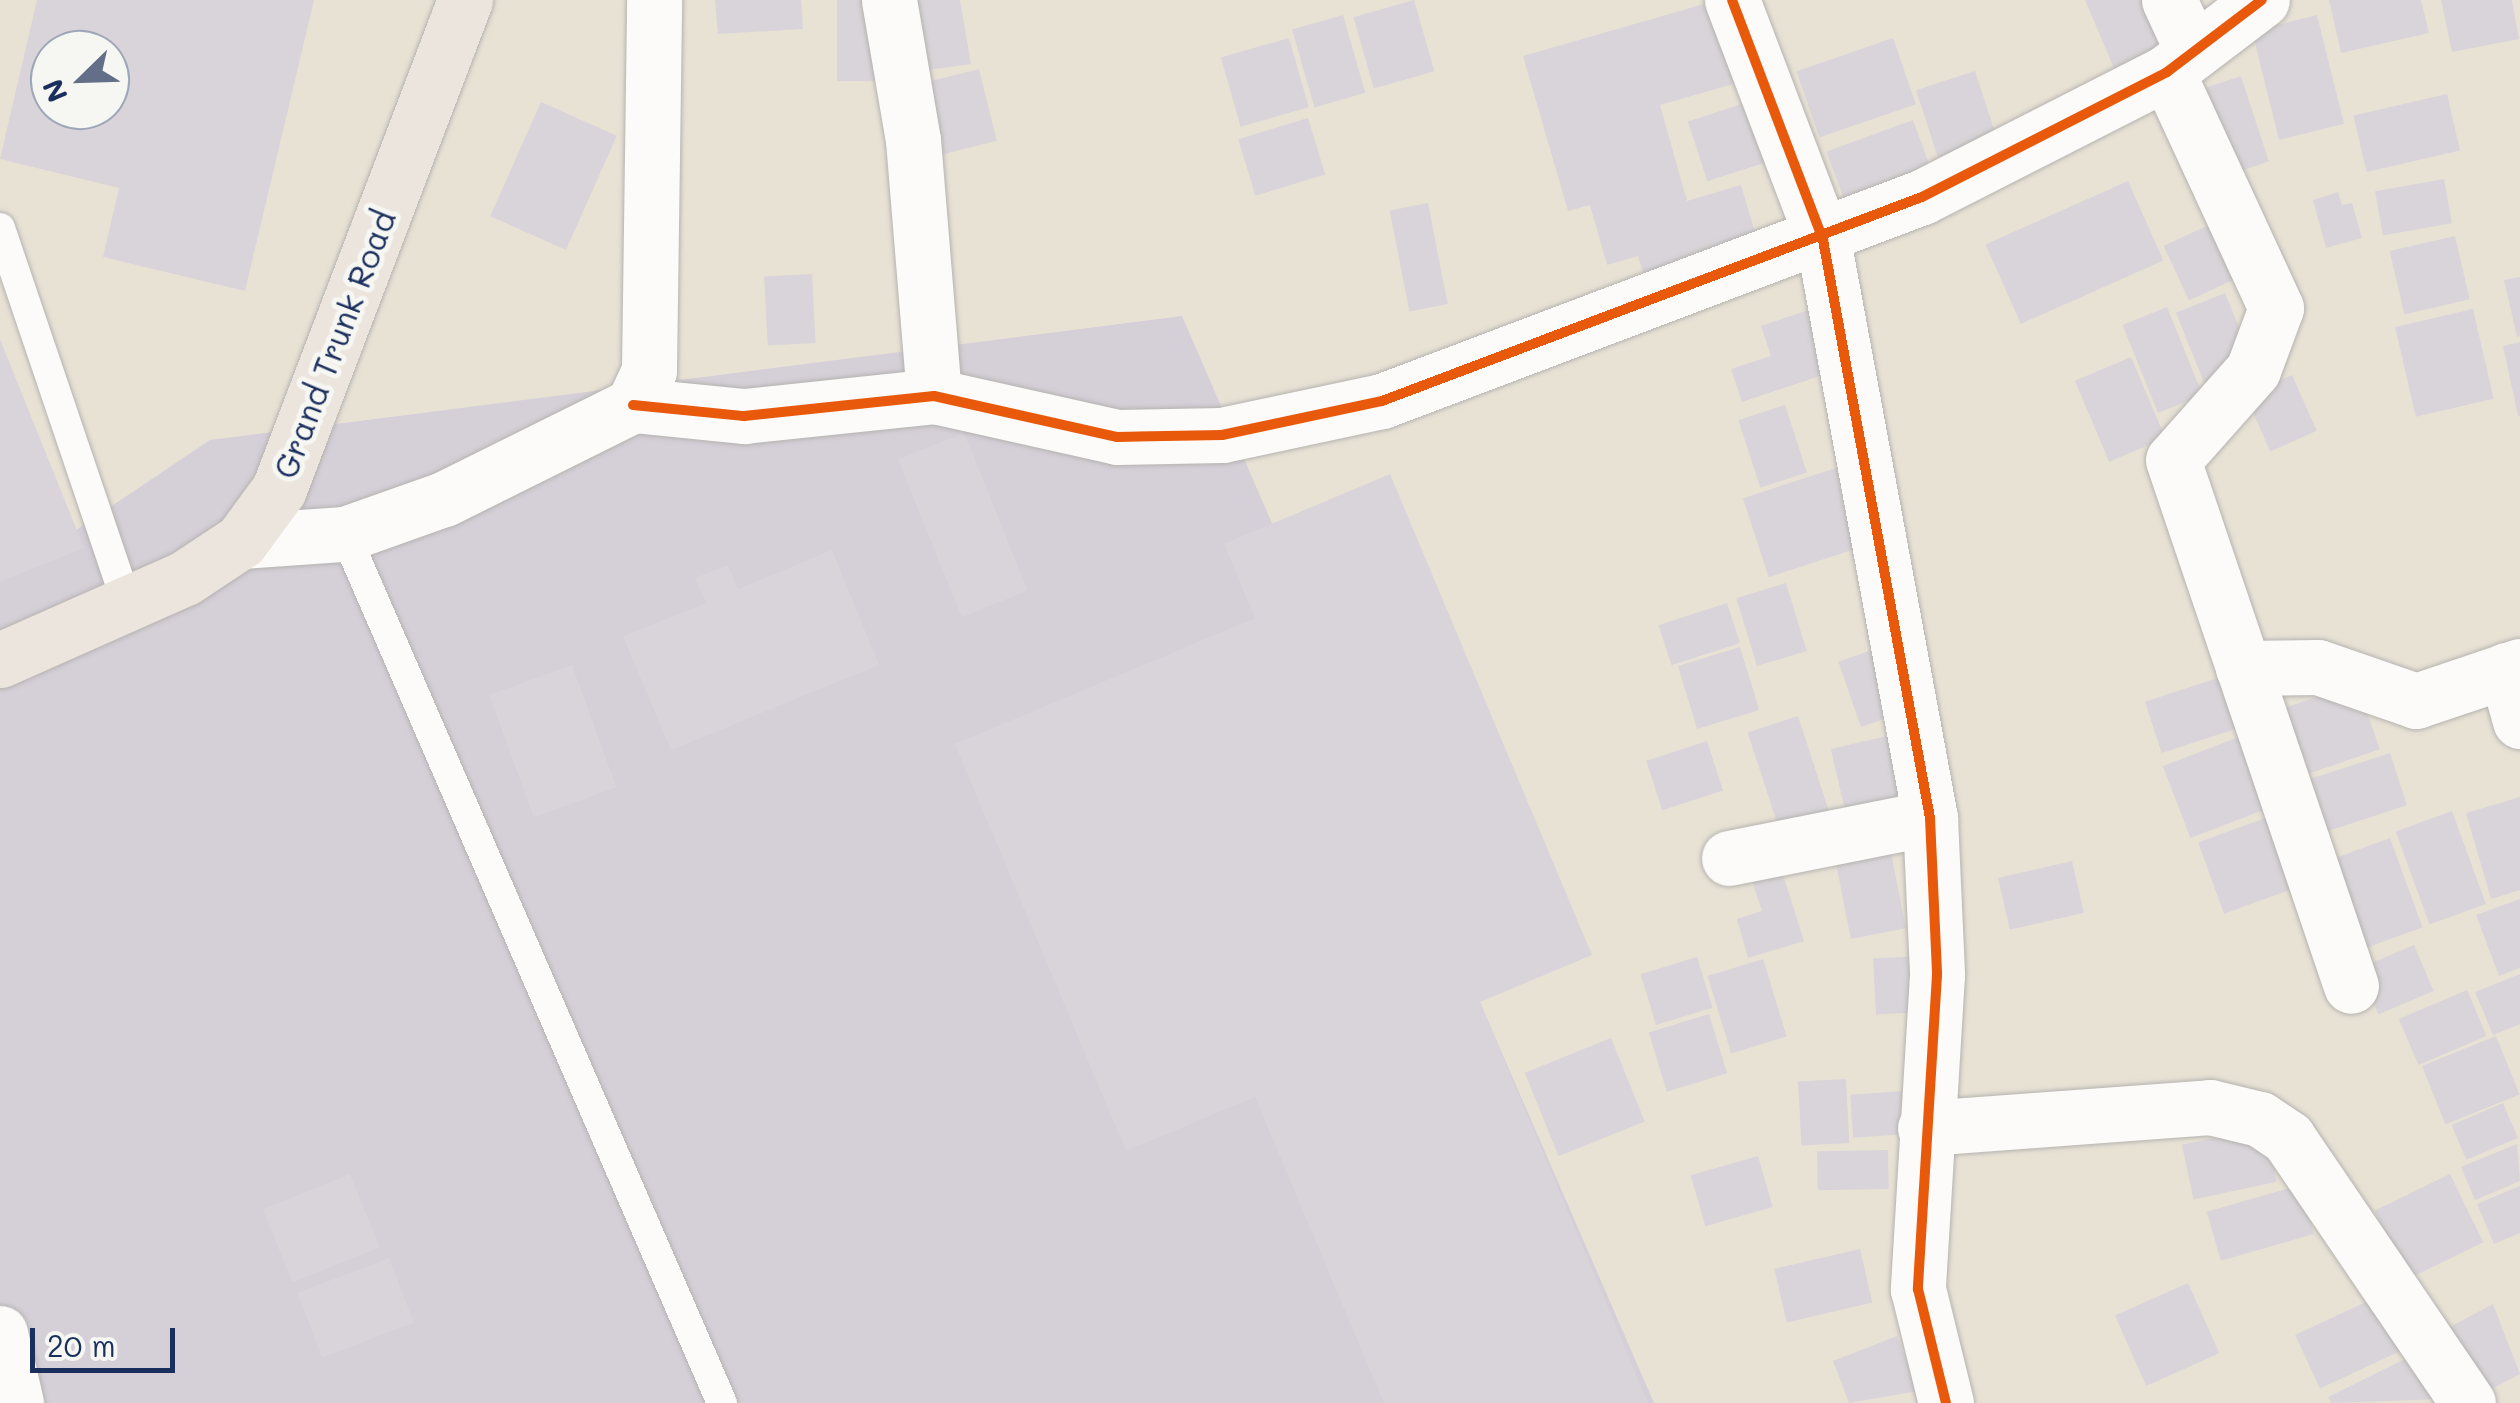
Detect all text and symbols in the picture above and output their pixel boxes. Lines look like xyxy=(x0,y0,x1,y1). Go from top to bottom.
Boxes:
north arrow xyxy=(30,30,130,130)
text: N xyxy=(34,74,75,108)
street label: Grand Trunk Road xyxy=(265,205,403,483)
scale bar xyxy=(35,1308,180,1370)
text: 20 m xyxy=(47,1325,116,1365)

